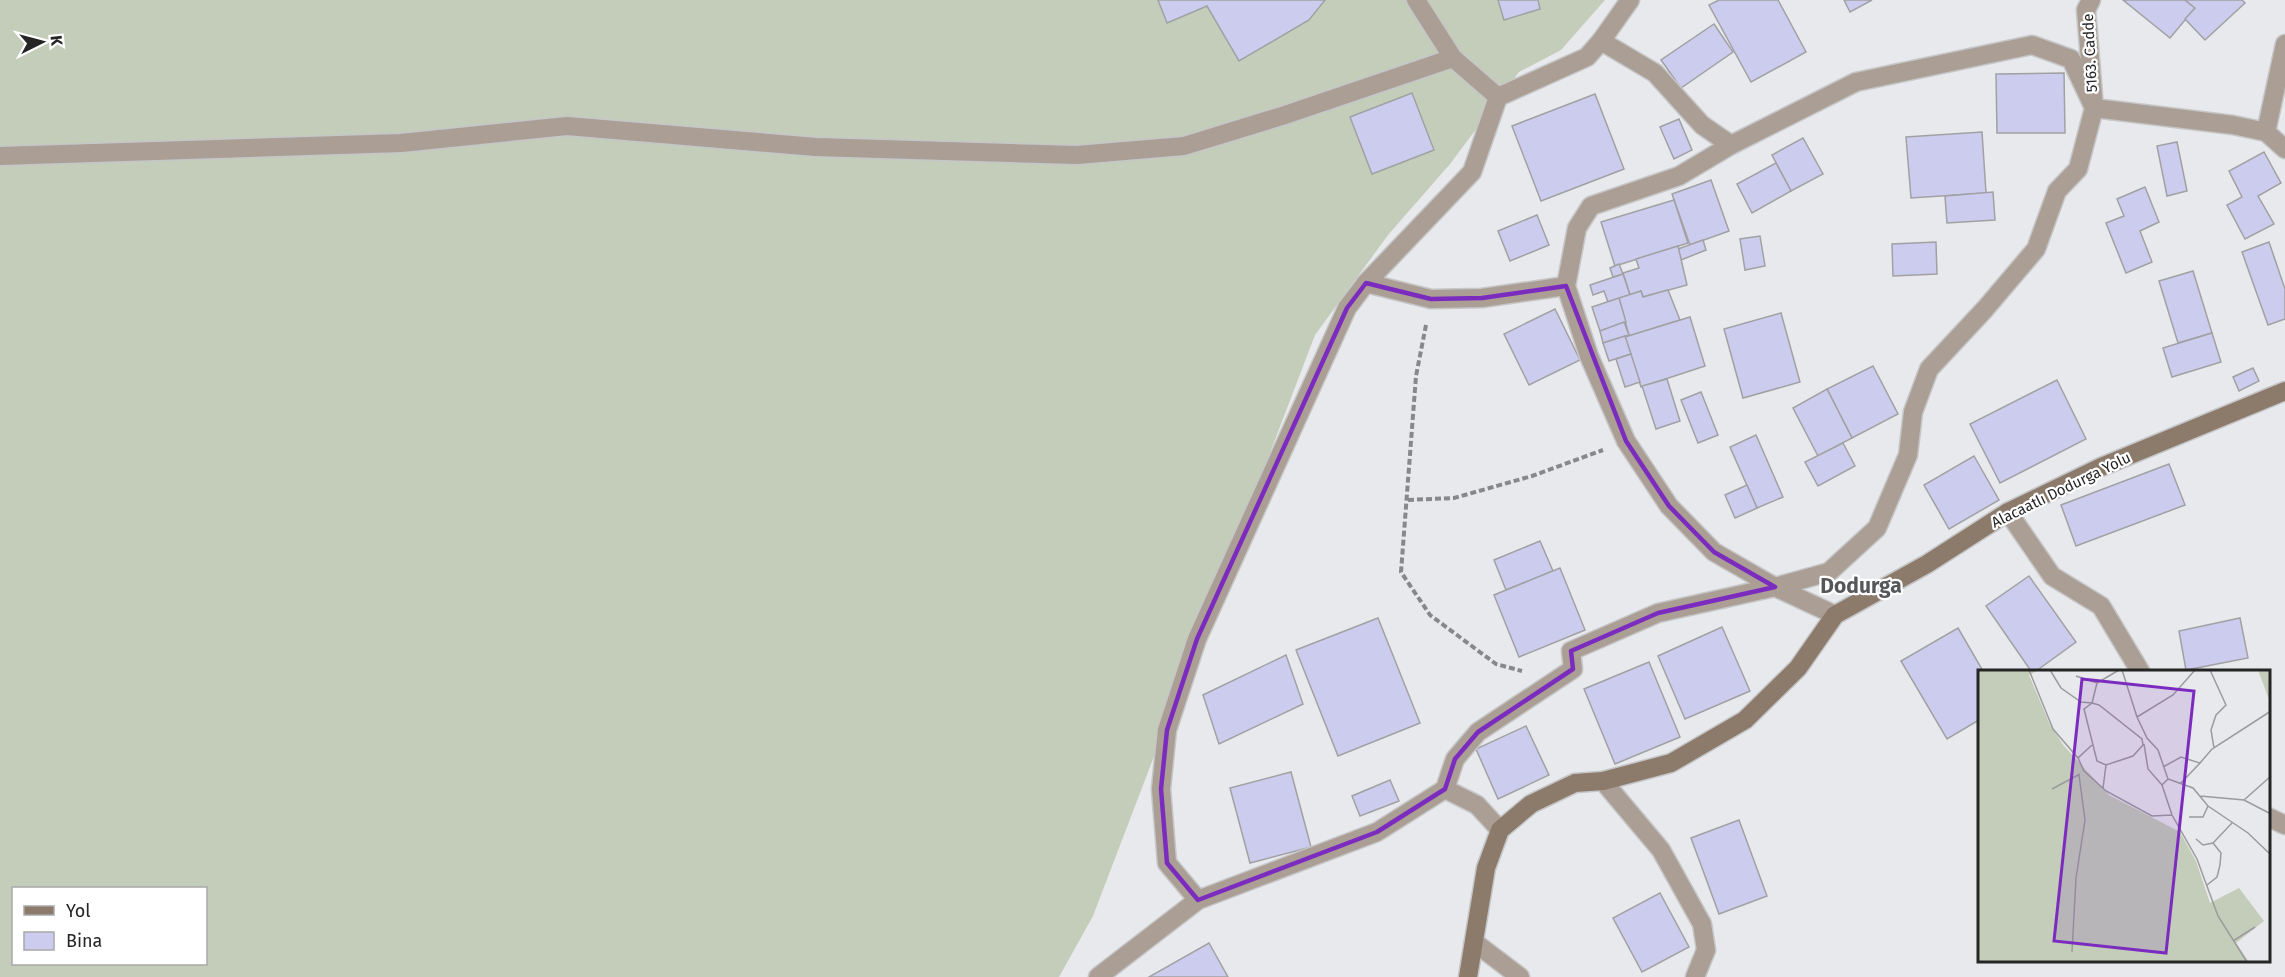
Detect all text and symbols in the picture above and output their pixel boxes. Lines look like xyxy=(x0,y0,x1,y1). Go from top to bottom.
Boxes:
north arrow xyxy=(12,12,72,72)
street label: 5163. Cadde xyxy=(2079,13,2101,93)
text: K xyxy=(46,34,66,47)
street label: Alacaatlı Dodurga Yolu xyxy=(1988,448,2134,532)
district label: Dodurga xyxy=(1820,573,1902,599)
inset map xyxy=(1978,670,2270,962)
legend xyxy=(12,887,207,965)
text: Yol xyxy=(66,900,91,922)
text: Bina xyxy=(66,930,102,952)

